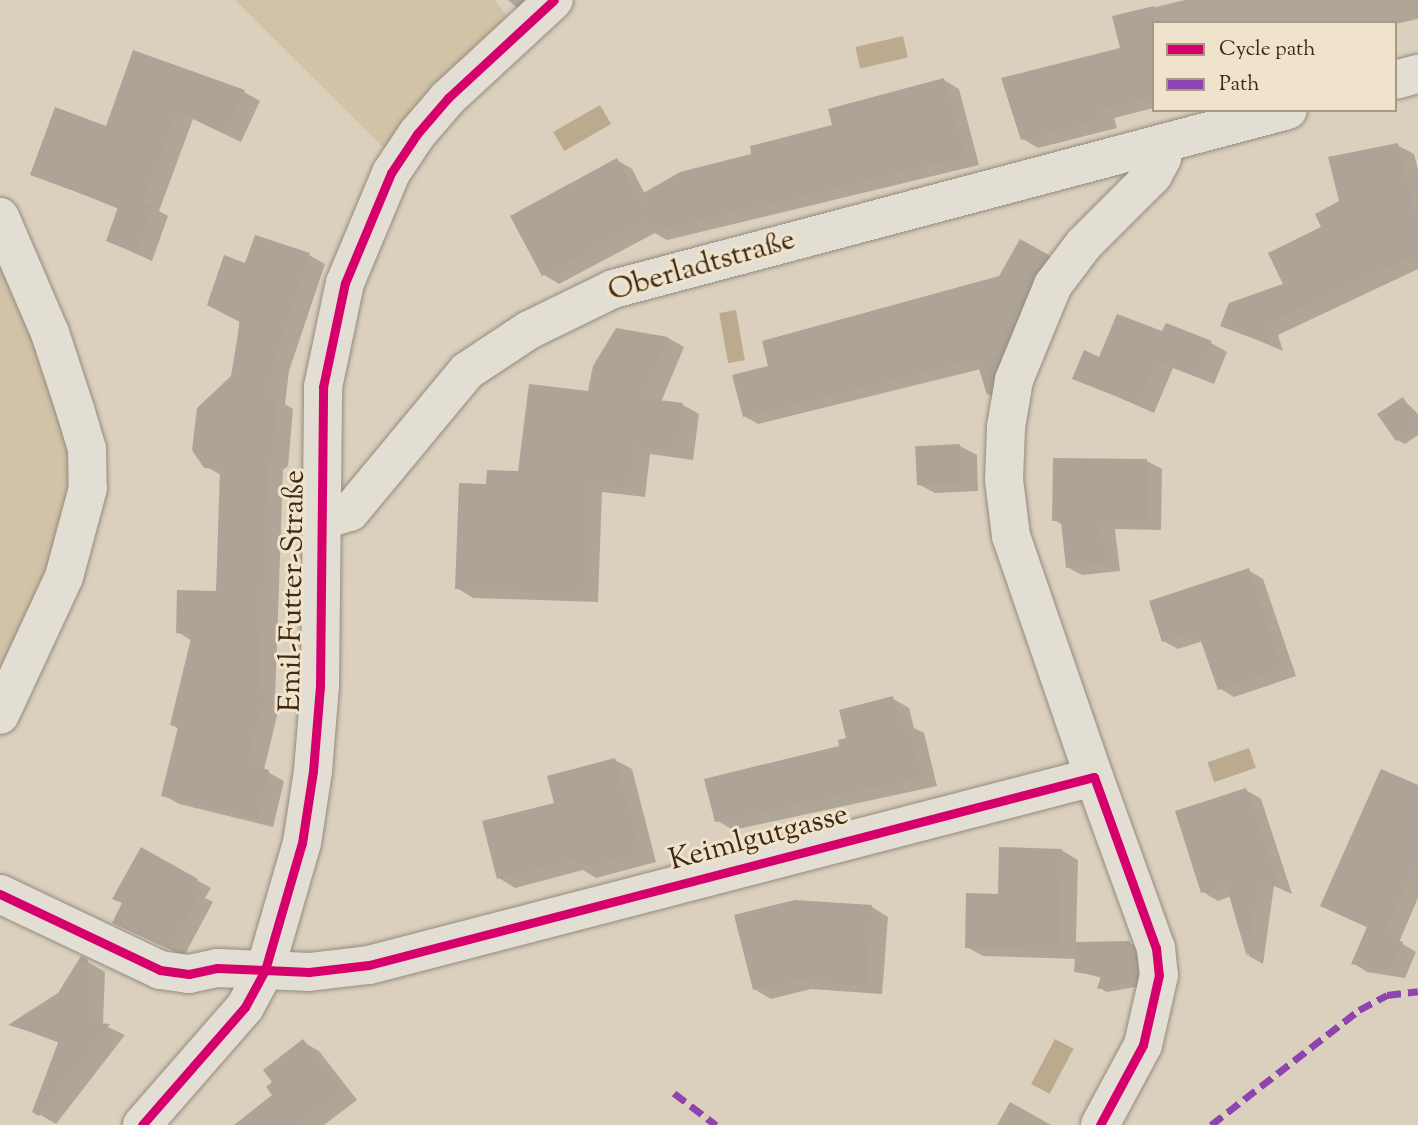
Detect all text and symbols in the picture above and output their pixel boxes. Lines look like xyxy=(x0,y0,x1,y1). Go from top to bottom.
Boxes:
legend xyxy=(1152,21,1397,112)
text: Cycle path xyxy=(1219,35,1316,65)
text: Path xyxy=(1219,70,1260,100)
street label: Oberladtstraße xyxy=(604,223,800,311)
street label: Emil-Futter-Straße xyxy=(274,470,314,712)
street label: Keimlgutgasse xyxy=(665,798,853,880)

